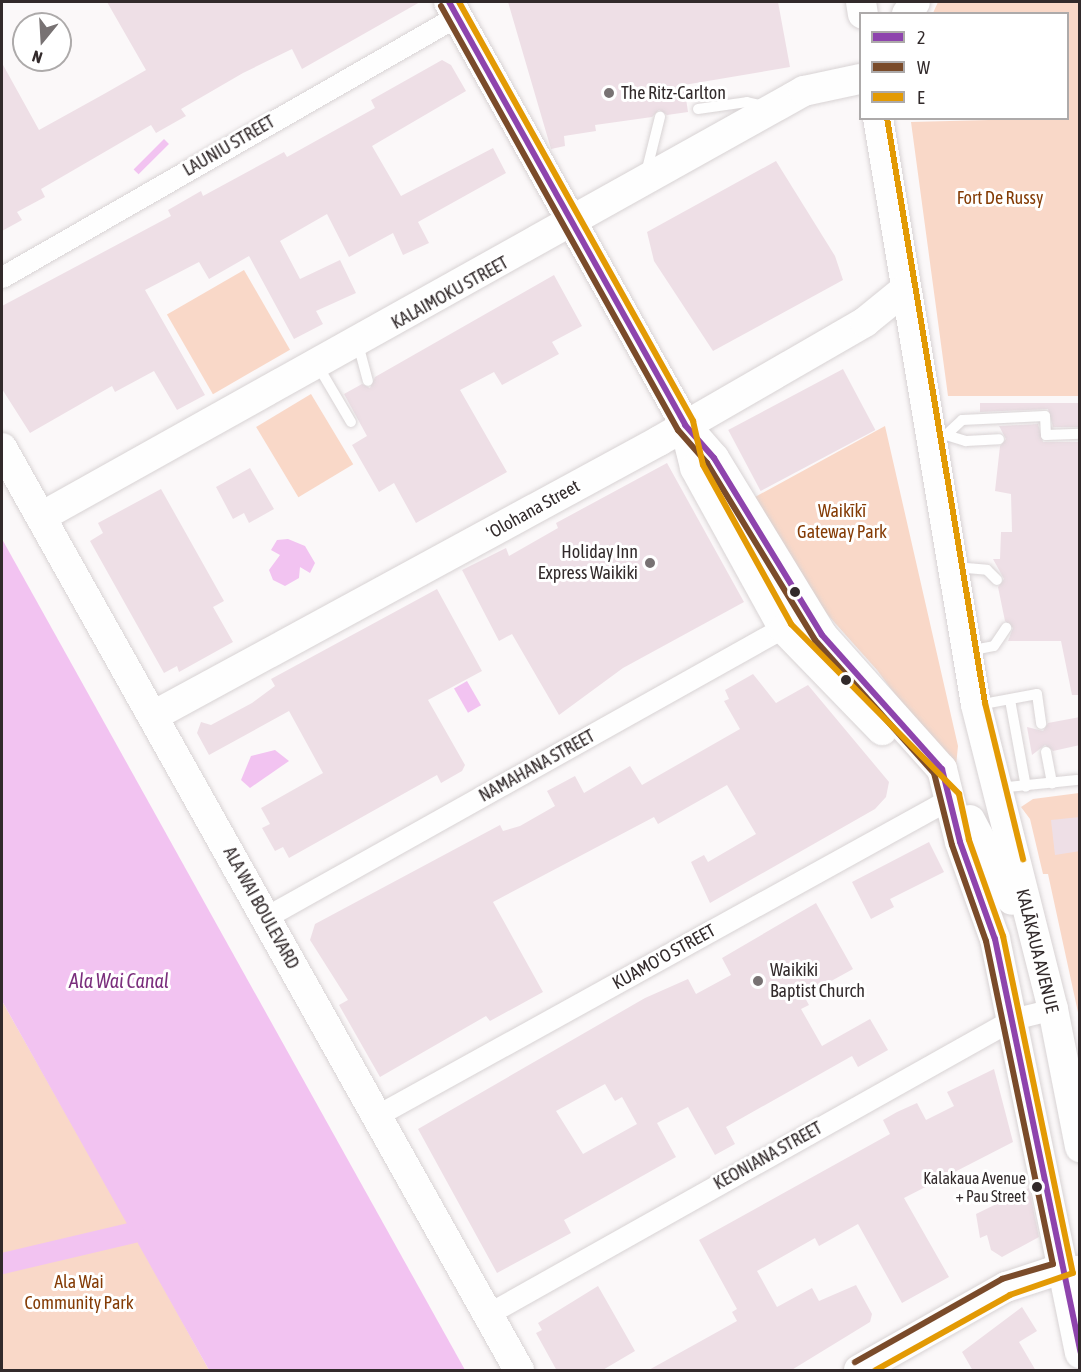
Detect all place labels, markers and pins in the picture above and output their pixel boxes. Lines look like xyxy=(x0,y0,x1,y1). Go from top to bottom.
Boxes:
place label: The Ritz-Carlton xyxy=(621,82,726,104)
marker: The Ritz-Carlton xyxy=(602,86,616,100)
place label: Holiday Inn Express Waikiki xyxy=(538,542,638,584)
marker: Holiday Inn Express Waikiki xyxy=(643,556,657,570)
unlabelled marker xyxy=(789,586,801,598)
unlabelled marker xyxy=(840,674,852,686)
place label: Waikiki Baptist Church xyxy=(770,960,865,1002)
marker: Waikiki Baptist Church xyxy=(751,974,765,988)
place label: Kalakaua Avenue + Pau Street xyxy=(923,1168,1026,1206)
marker: Kalakaua Avenue + Pau Street xyxy=(1031,1181,1043,1193)

